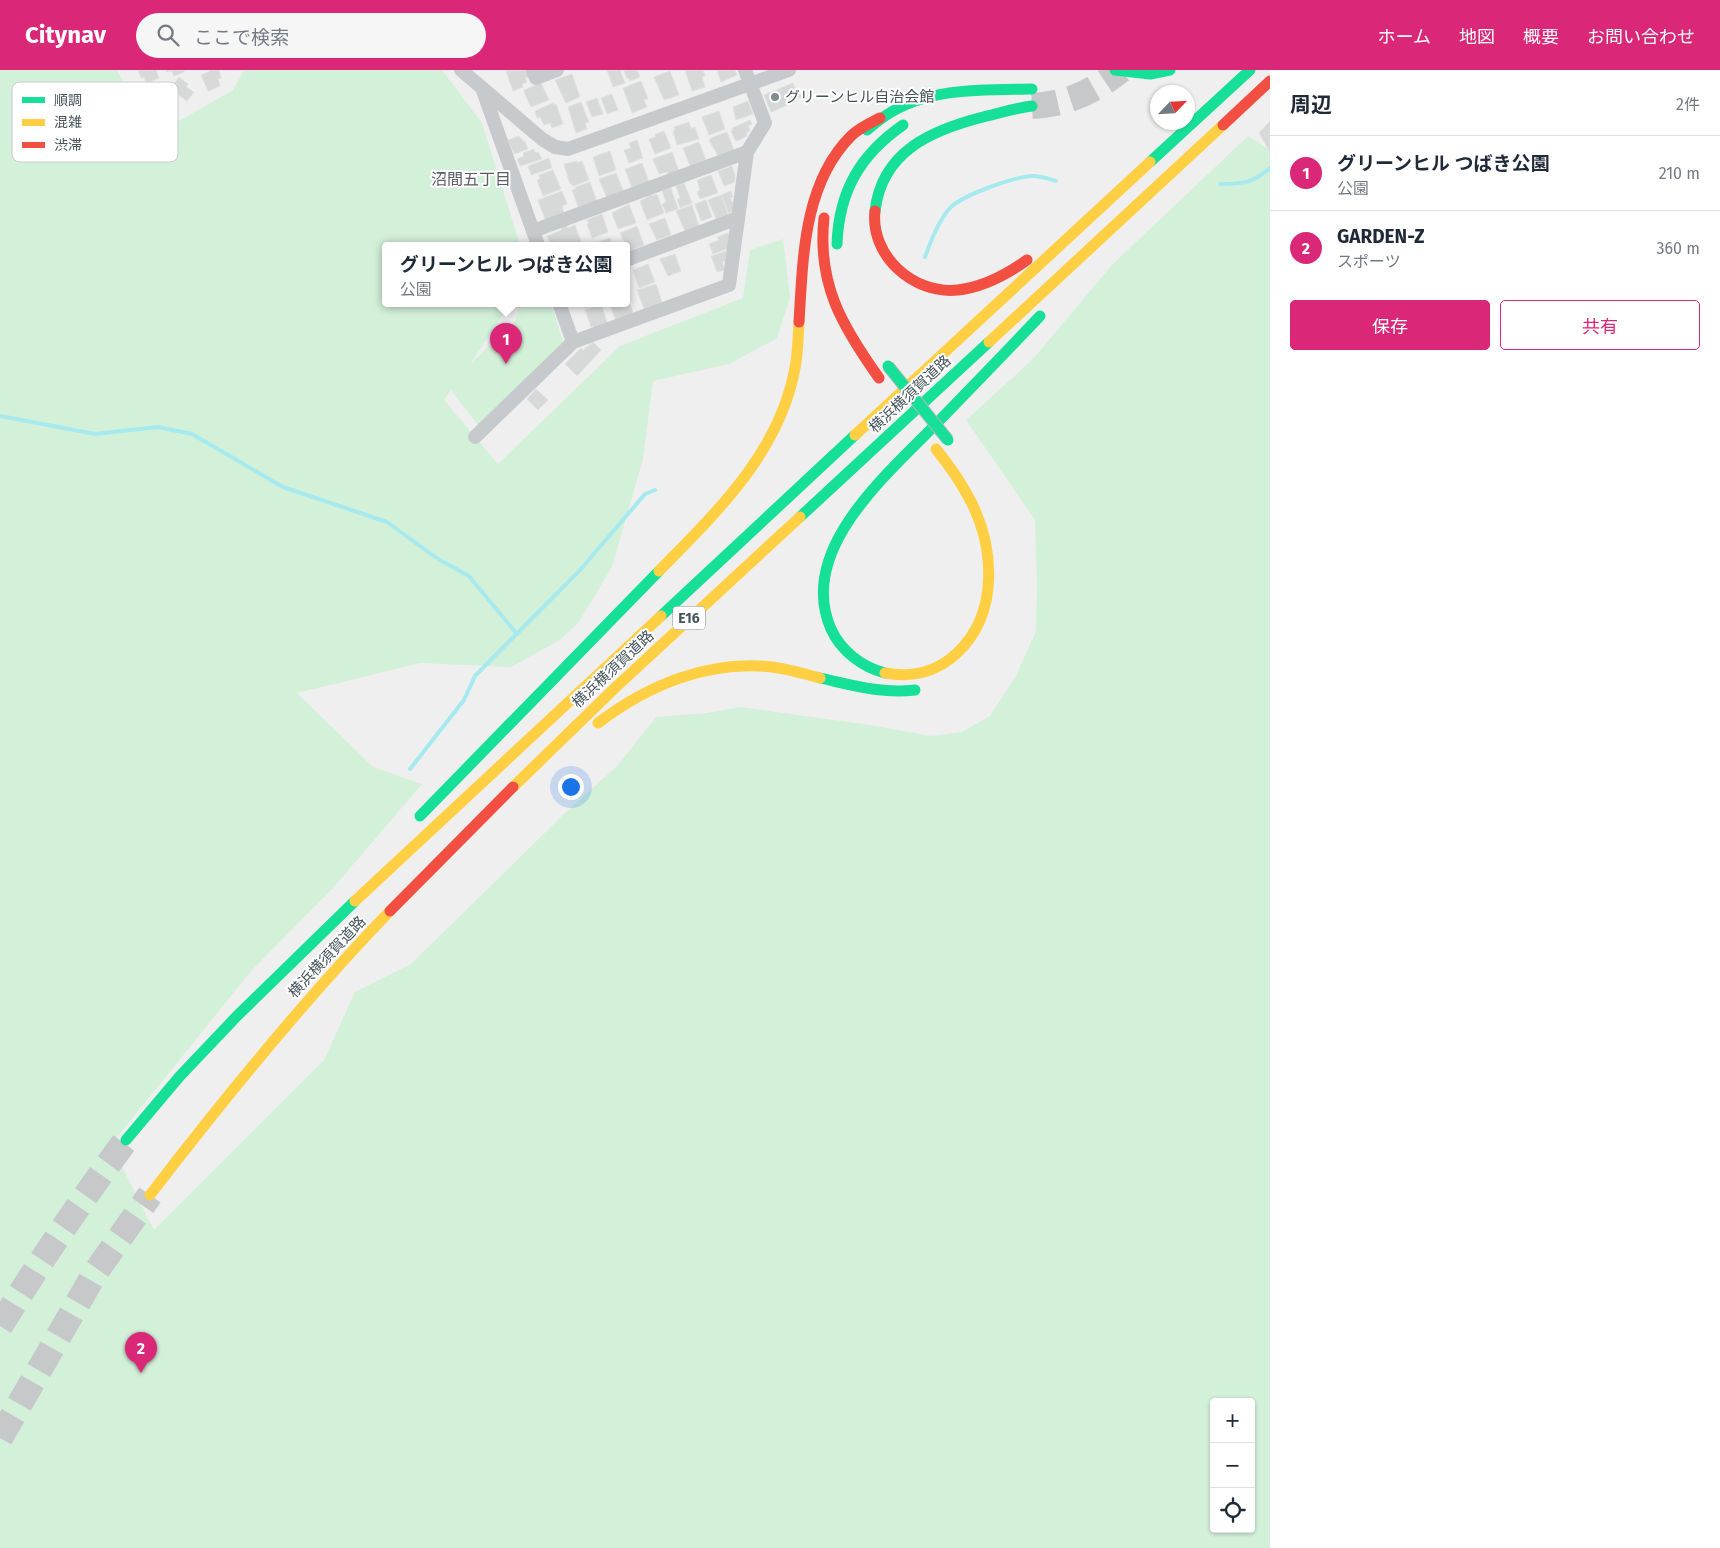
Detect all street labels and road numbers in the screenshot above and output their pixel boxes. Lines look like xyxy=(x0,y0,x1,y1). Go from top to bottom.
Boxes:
street label: 横浜横須賀道路 xyxy=(865,352,955,436)
road number: E16 xyxy=(673,606,705,630)
street label: 横浜横須賀道路 xyxy=(568,627,658,711)
street label: 横浜横須賀道路 xyxy=(285,912,369,1002)

